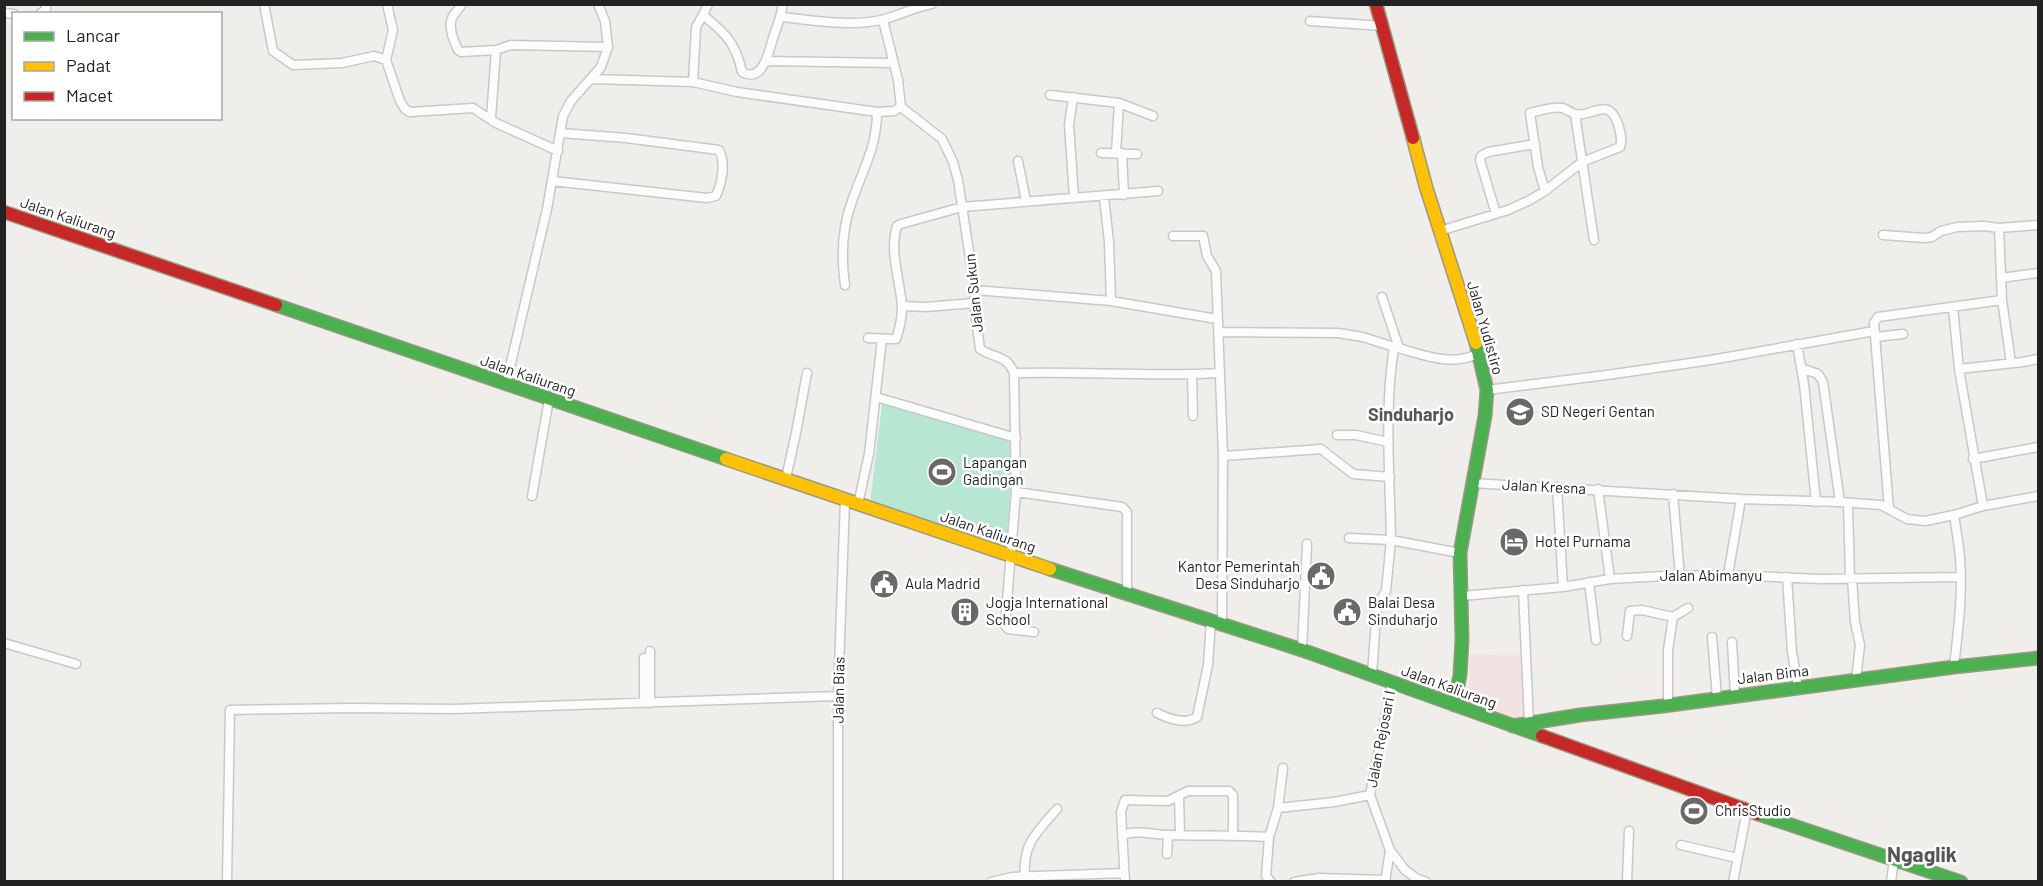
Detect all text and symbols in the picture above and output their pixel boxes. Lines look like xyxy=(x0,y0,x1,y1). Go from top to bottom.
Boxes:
legend xyxy=(12,12,222,120)
text: Lancar xyxy=(66,24,121,46)
text: Padat xyxy=(66,54,111,76)
text: Macet xyxy=(66,84,113,106)
street label: Jalan Kaliurang xyxy=(18,192,118,242)
street label: Jalan Sukun xyxy=(960,253,986,333)
street label: Jalan Yudistiro xyxy=(1464,279,1508,377)
street label: Jalan Kaliurang xyxy=(478,350,578,400)
school or university icon: SD Negeri Gentan xyxy=(1504,396,1536,428)
place label: SD Negeri Gentan xyxy=(1541,402,1655,420)
district label: Sinduharjo xyxy=(1368,403,1454,425)
place label: Lapangan Gadingan xyxy=(963,453,1027,488)
sports icon: Lapangan Gadingan xyxy=(926,456,958,488)
street label: Jalan Kresna xyxy=(1502,475,1586,497)
street label: Jalan Kaliurang xyxy=(938,506,1038,556)
hotel icon: Hotel Purnama xyxy=(1498,526,1530,558)
place label: Hotel Purnama xyxy=(1535,532,1631,550)
place label: Kantor Pemerintah Desa Sinduharjo xyxy=(1178,557,1300,592)
public building icon: Kantor Pemerintah Desa Sinduharjo xyxy=(1305,560,1337,592)
street label: Jalan Abimanyu xyxy=(1660,566,1762,584)
public building icon: Aula Madrid xyxy=(868,568,900,600)
place label: Aula Madrid xyxy=(905,574,980,592)
place label: Jogja International School xyxy=(986,593,1108,628)
place label: Balai Desa Sinduharjo xyxy=(1368,593,1438,628)
building icon: Jogja International School xyxy=(949,596,981,628)
public building icon: Balai Desa Sinduharjo xyxy=(1331,596,1363,628)
street label: Jalan Bias xyxy=(828,657,848,723)
street label: Jalan Kaliurang xyxy=(1399,661,1499,712)
street label: Jalan Bima xyxy=(1736,661,1810,687)
street label: Jalan Rejosari I xyxy=(1362,689,1398,789)
sports icon: ChrisStudio xyxy=(1678,795,1710,827)
place label: ChrisStudio xyxy=(1715,801,1791,819)
district label: Ngaglik xyxy=(1887,841,1957,866)

